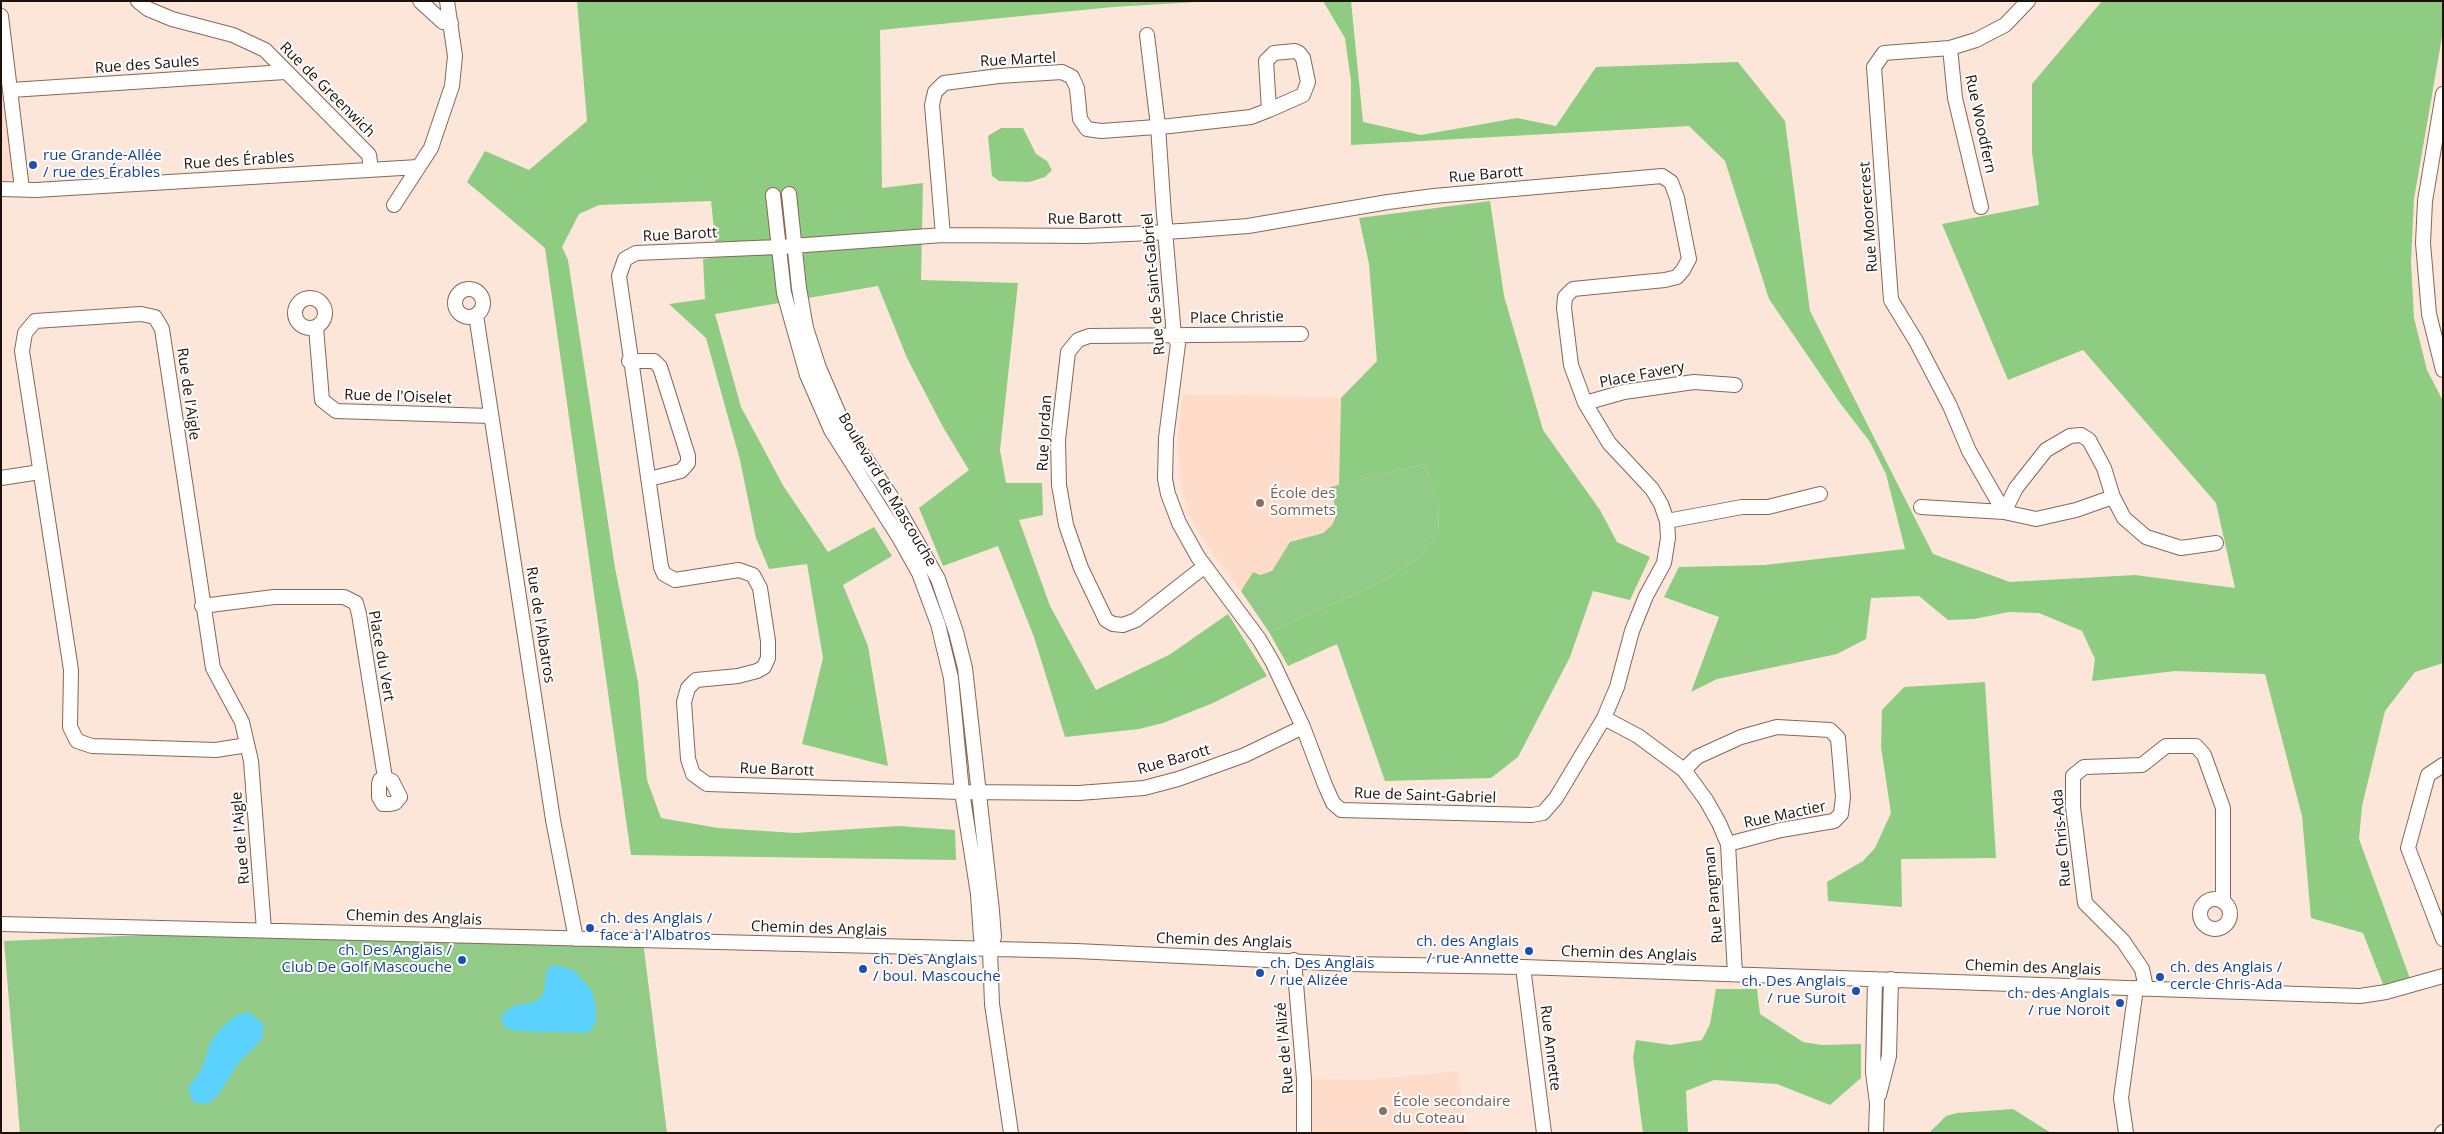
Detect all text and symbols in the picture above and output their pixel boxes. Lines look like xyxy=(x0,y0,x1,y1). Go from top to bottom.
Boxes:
street label: Rue de Greenwich xyxy=(276,39,378,141)
street label: Rue Martel xyxy=(979,49,1057,71)
street label: Rue des Saules xyxy=(94,52,200,78)
street label: Rue Woodfern xyxy=(1961,73,1999,175)
place label: rue Grande-Allée / rue des Érables xyxy=(43,147,162,182)
street label: Rue des Érables xyxy=(183,148,295,174)
marker: rue Grande-Allée / rue des Érables xyxy=(27,159,39,171)
street label: Rue Moorecrest xyxy=(1856,161,1882,273)
street label: Rue Barott xyxy=(1448,163,1524,187)
street label: Rue Barott xyxy=(1048,209,1122,229)
street label: Rue de Saint-Gabriel xyxy=(1139,212,1169,356)
street label: Rue Barott xyxy=(642,224,718,246)
street label: Place Christie xyxy=(1190,308,1284,328)
street label: Rue de l'Aigle xyxy=(173,347,203,441)
street label: Place Favery xyxy=(1598,358,1686,392)
street label: Rue de l'Oiselet xyxy=(344,386,452,408)
street label: Rue Jordan xyxy=(1034,394,1056,472)
street label: Boulevard de Mascouche xyxy=(834,410,940,570)
place label: École des Sommets xyxy=(1270,485,1336,520)
marker: École des Sommets xyxy=(1254,497,1266,509)
street label: Rue de l'Albatros xyxy=(522,565,558,685)
street label: Place du Vert xyxy=(364,609,398,703)
street label: Rue Barott xyxy=(1136,741,1212,779)
street label: Rue Barott xyxy=(739,760,815,780)
street label: Rue de Saint-Gabriel xyxy=(1353,785,1497,807)
street label: Rue Chris-Ada xyxy=(2049,788,2075,888)
street label: Rue de l'Aigle xyxy=(228,791,254,885)
street label: Rue Mactier xyxy=(1742,798,1828,832)
street label: Rue Pangman xyxy=(1701,846,1727,944)
street label: Chemin des Anglais xyxy=(346,907,482,929)
place label: ch. des Anglais / face à l'Albatros xyxy=(600,910,712,945)
street label: Chemin des Anglais xyxy=(751,918,887,940)
marker: ch. des Anglais / face à l'Albatros xyxy=(584,922,596,934)
street label: Chemin des Anglais xyxy=(1156,930,1292,952)
place label: ch. des Anglais / rue Annette xyxy=(1416,933,1519,968)
place label: ch. Des Anglais / Club De Golf Mascouche xyxy=(281,942,452,977)
street label: Chemin des Anglais xyxy=(1561,943,1697,965)
marker: ch. des Anglais / rue Annette xyxy=(1523,945,1535,957)
place label: ch. Des Anglais / boul. Mascouche xyxy=(873,951,1001,986)
marker: ch. Des Anglais / Club De Golf Mascouche xyxy=(456,954,468,966)
place label: ch. Des Anglais / rue Alizée xyxy=(1270,955,1374,990)
street label: Chemin des Anglais xyxy=(1965,957,2101,979)
place label: ch. des Anglais / cercle Chris-Ada xyxy=(2170,959,2283,994)
marker: ch. Des Anglais / boul. Mascouche xyxy=(857,963,869,975)
marker: ch. Des Anglais / rue Alizée xyxy=(1254,967,1266,979)
marker: ch. des Anglais / cercle Chris-Ada xyxy=(2154,971,2166,983)
place label: ch. Des Anglais / rue Suroit xyxy=(1742,973,1846,1008)
marker: ch. Des Anglais / rue Suroit xyxy=(1850,985,1862,997)
place label: ch. des Anglais / rue Noroit xyxy=(2007,985,2110,1020)
marker: ch. des Anglais / rue Noroit xyxy=(2114,997,2126,1009)
street label: Rue de l'Alizé xyxy=(1272,1001,1298,1095)
street label: Rue Annette xyxy=(1536,1004,1564,1092)
place label: École secondaire du Coteau xyxy=(1393,1093,1510,1128)
marker: École secondaire du Coteau xyxy=(1377,1105,1389,1117)

